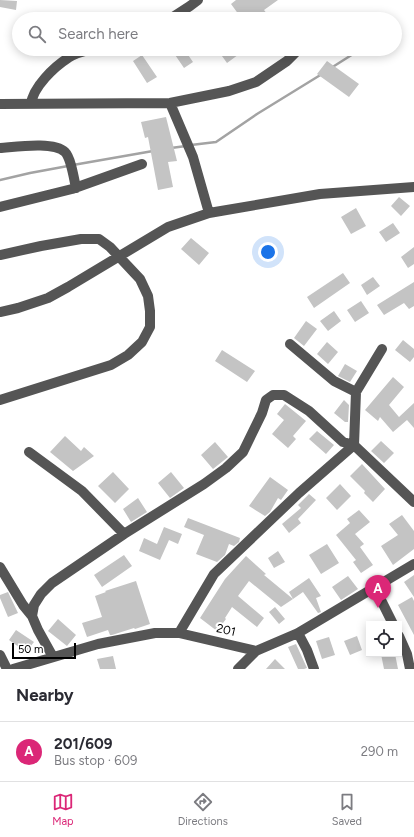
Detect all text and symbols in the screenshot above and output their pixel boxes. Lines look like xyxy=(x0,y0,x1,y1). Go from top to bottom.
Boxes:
search box xyxy=(12,12,402,56)
icon: search xyxy=(26,23,48,45)
text: Search here xyxy=(58,25,138,43)
your location xyxy=(258,242,278,262)
pin: A xyxy=(365,575,391,608)
street label: 201 xyxy=(215,621,237,639)
map controls xyxy=(366,621,402,657)
button: locate xyxy=(366,621,402,657)
scale bar xyxy=(12,641,76,660)
text: 50 m xyxy=(18,643,43,656)
text: Nearby xyxy=(16,685,74,705)
text: 201/609 xyxy=(54,735,112,753)
text: A xyxy=(24,744,34,759)
text: 290 m xyxy=(361,744,398,759)
text: Bus stop · 609 xyxy=(54,753,137,768)
tab: Map xyxy=(52,791,74,828)
tab: Directions xyxy=(178,791,228,828)
tab: Saved xyxy=(332,791,362,828)

